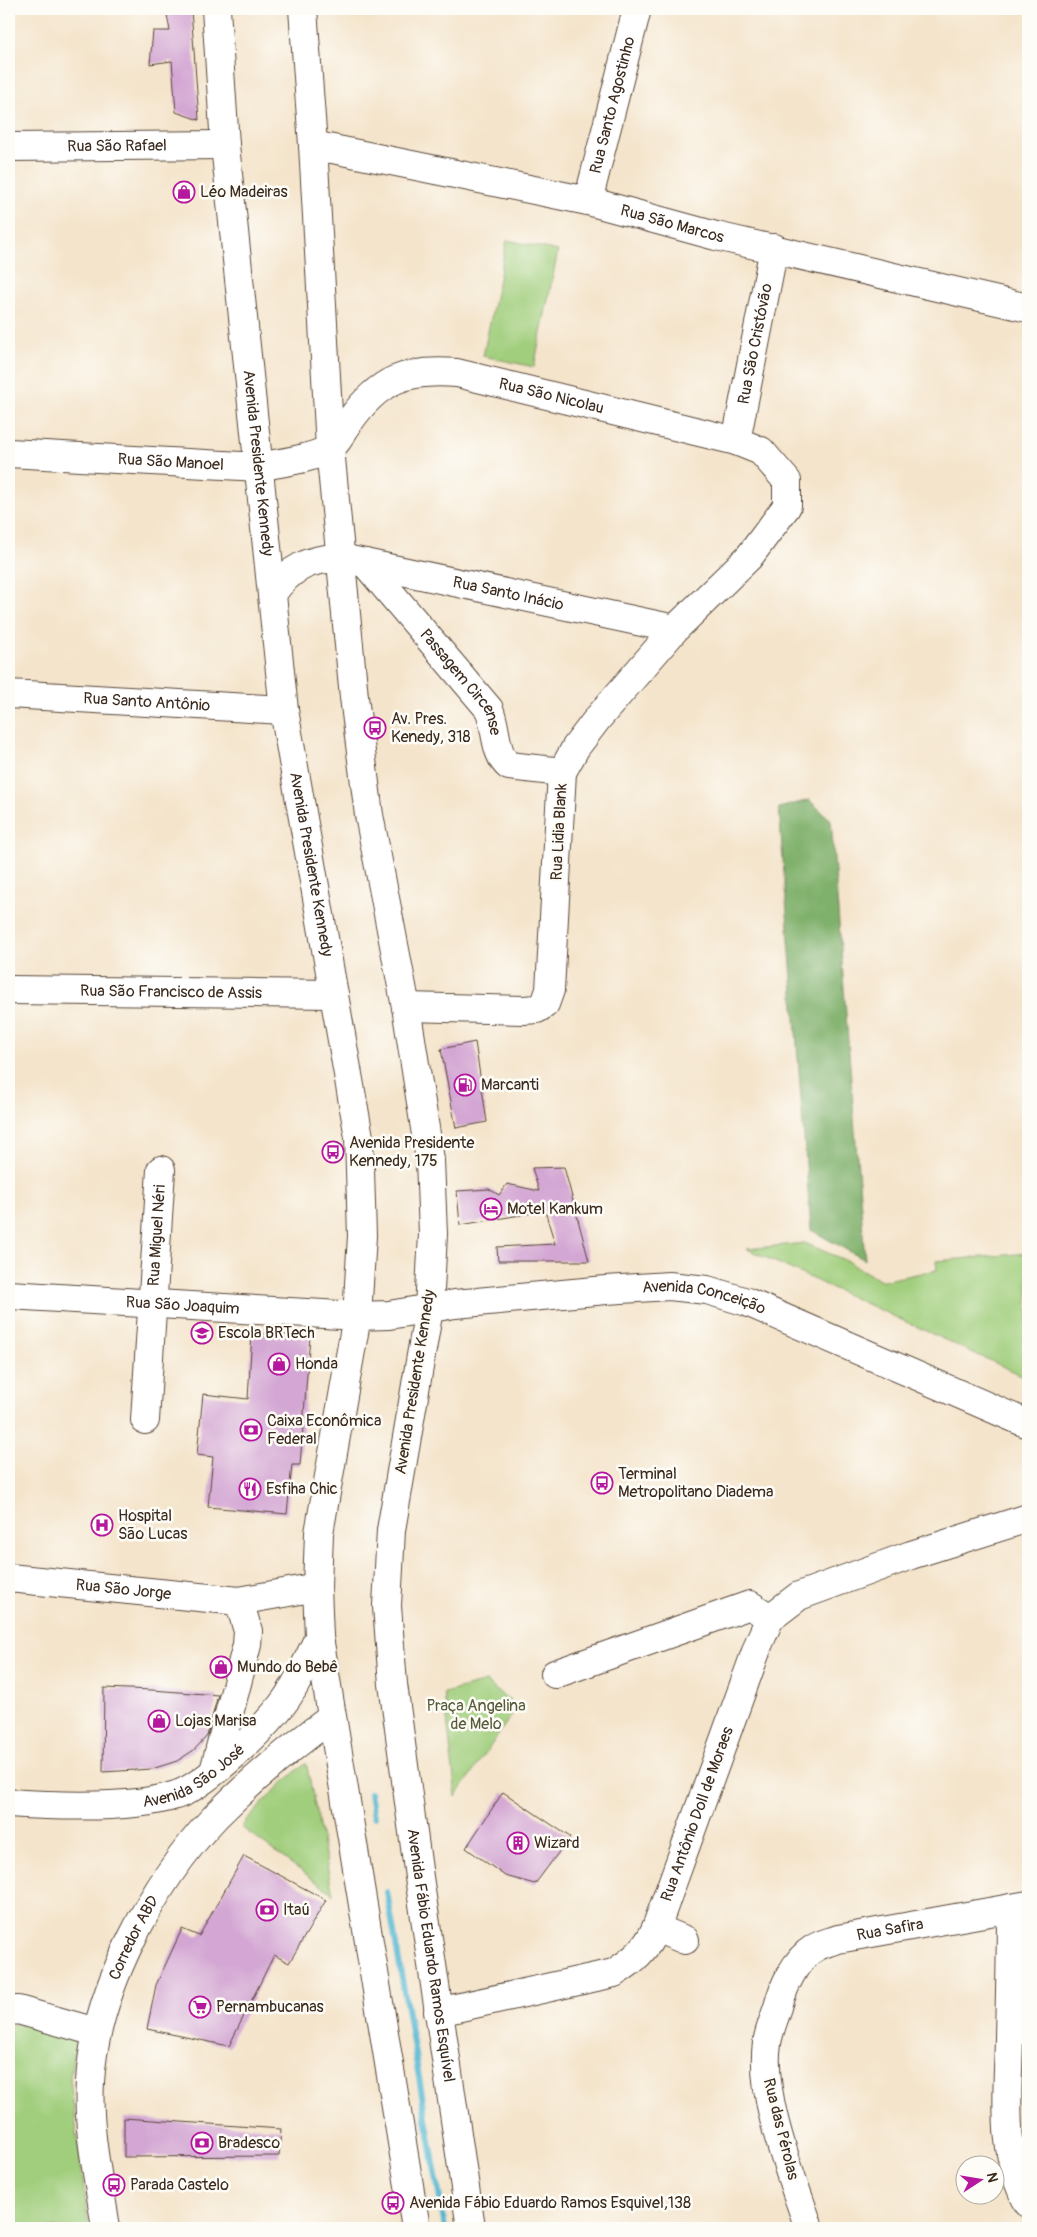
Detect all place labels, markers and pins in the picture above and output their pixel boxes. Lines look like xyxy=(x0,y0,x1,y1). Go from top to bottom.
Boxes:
shop icon: Léo Madeiras xyxy=(172,180,196,204)
place label: Léo Madeiras xyxy=(200,182,288,202)
place label: Av. Pres. Kenedy, 318 xyxy=(391,709,471,747)
bus stop icon: Av. Pres. Kenedy, 318 xyxy=(363,716,387,740)
fuel station icon: Marcanti xyxy=(453,1073,477,1097)
place label: Marcanti xyxy=(481,1075,539,1095)
place label: Avenida Presidente Kennedy, 175 xyxy=(349,1133,475,1171)
bus stop icon: Avenida Presidente Kennedy, 175 xyxy=(321,1140,345,1164)
hotel icon: Motel Kankum xyxy=(479,1197,503,1221)
place label: Motel Kankum xyxy=(507,1199,603,1219)
school or university icon: Escola BRTech xyxy=(190,1321,214,1345)
place label: Escola BRTech xyxy=(218,1323,315,1343)
shop icon: Honda xyxy=(267,1352,291,1376)
place label: Honda xyxy=(295,1354,338,1374)
place label: Caixa Econômica Federal xyxy=(267,1411,381,1449)
bank icon: Caixa Econômica Federal xyxy=(239,1418,263,1442)
place label: Terminal Metropolitano Diadema xyxy=(618,1464,773,1502)
bus stop icon: Terminal Metropolitano Diadema xyxy=(590,1471,614,1495)
restaurant icon: Esfiha Chic xyxy=(238,1477,262,1501)
place label: Esfiha Chic xyxy=(266,1479,338,1499)
place label: Hospital São Lucas xyxy=(118,1506,187,1544)
hospital icon: Hospital São Lucas xyxy=(90,1513,114,1537)
shop icon: Mundo do Bebê xyxy=(209,1655,233,1679)
place label: Mundo do Bebê xyxy=(237,1657,338,1677)
shop icon: Lojas Marisa xyxy=(147,1709,171,1733)
place label: Lojas Marisa xyxy=(175,1711,256,1731)
building icon: Wizard xyxy=(506,1831,530,1855)
place label: Wizard xyxy=(534,1833,580,1853)
bank icon: Itaú xyxy=(255,1898,279,1922)
place label: Itaú xyxy=(283,1900,310,1920)
supermarket icon: Pernambucanas xyxy=(188,1995,212,2019)
place label: Pernambucanas xyxy=(216,1997,324,2017)
bank icon: Bradesco xyxy=(190,2131,214,2155)
place label: Bradesco xyxy=(218,2133,280,2153)
bus stop icon: Parada Castelo xyxy=(102,2173,126,2197)
place label: Parada Castelo xyxy=(130,2175,229,2195)
bus stop icon: Avenida Fábio Eduardo Ramos Esquivel,138 xyxy=(381,2191,405,2215)
place label: Avenida Fábio Eduardo Ramos Esquivel,138 xyxy=(409,2193,691,2213)

